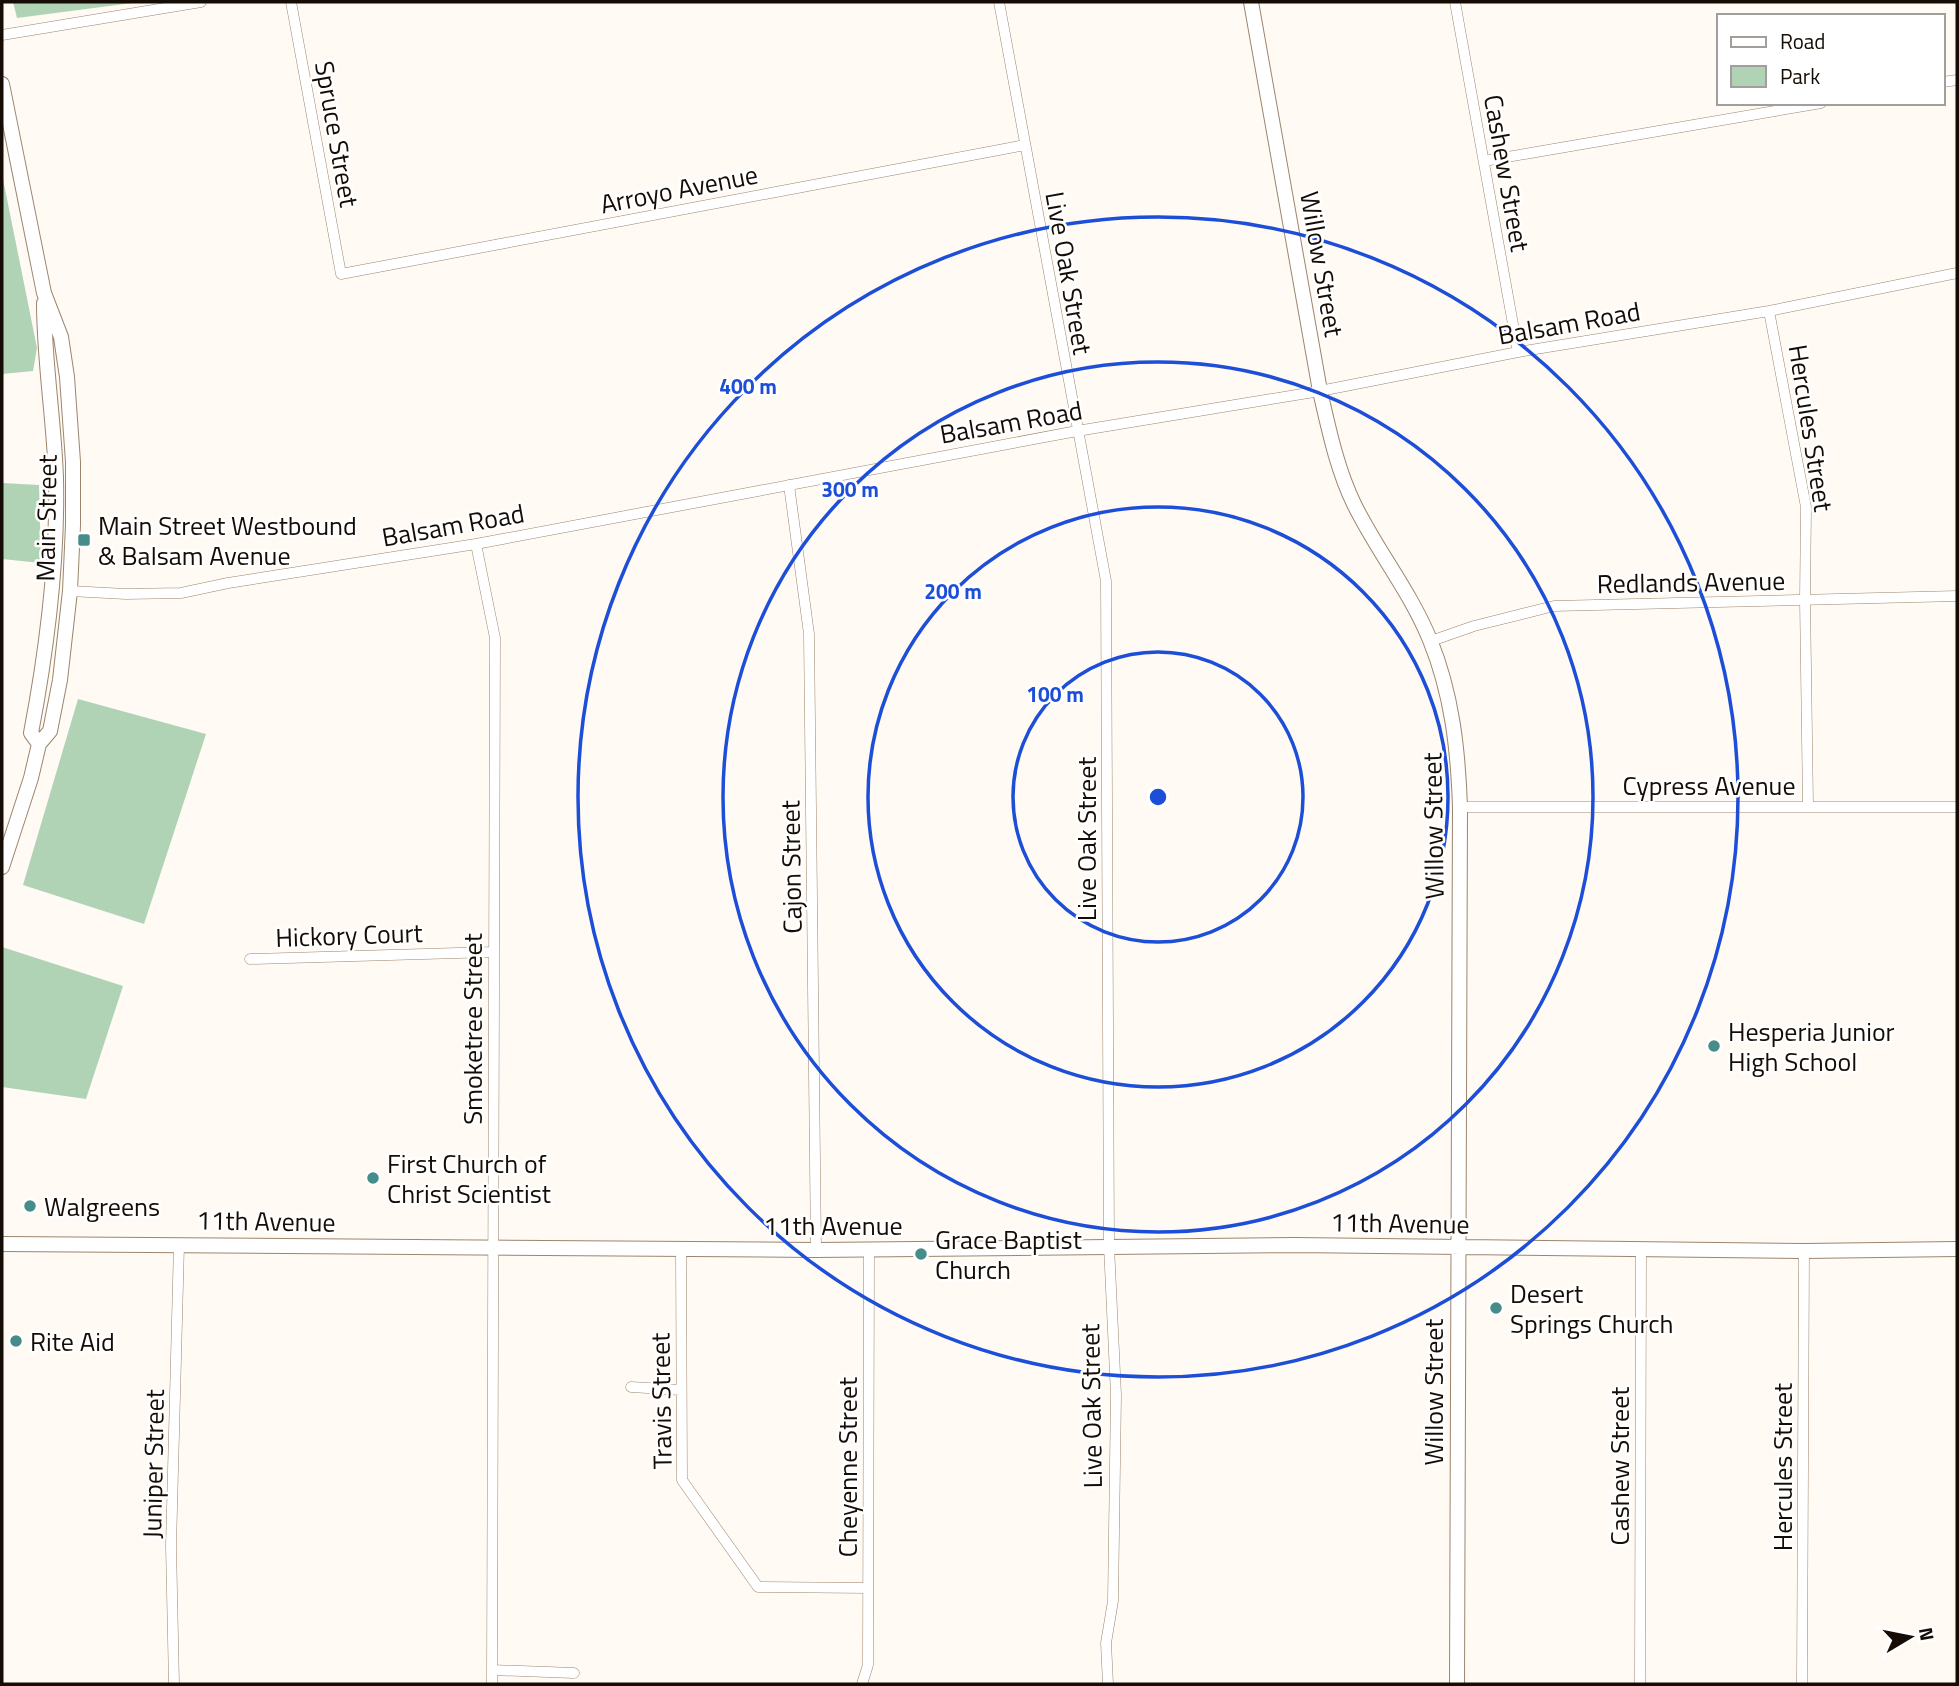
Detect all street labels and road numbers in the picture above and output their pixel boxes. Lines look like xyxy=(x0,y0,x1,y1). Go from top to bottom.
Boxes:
street label: Spruce Street xyxy=(305,58,369,210)
street label: Cashew Street xyxy=(1474,91,1540,255)
street label: Arroyo Avenue xyxy=(597,155,761,223)
street label: Willow Street xyxy=(1290,188,1354,340)
street label: Live Oak Street xyxy=(1035,189,1103,357)
street label: Balsam Road xyxy=(1495,291,1643,355)
street label: Hercules Street xyxy=(1779,342,1843,514)
street label: Balsam Road xyxy=(937,390,1085,454)
street label: Main Street xyxy=(25,454,67,582)
street label: Balsam Road xyxy=(379,493,527,557)
street label: Redlands Avenue xyxy=(1596,561,1786,603)
street label: Willow Street xyxy=(1412,752,1454,900)
street label: Live Oak Street xyxy=(1067,757,1106,921)
street label: Cypress Avenue xyxy=(1622,766,1796,805)
street label: Cajon Street xyxy=(770,800,812,934)
street label: Hickory Court xyxy=(275,913,423,957)
street label: Smoketree Street xyxy=(453,933,492,1125)
street label: 11th Avenue xyxy=(196,1200,336,1242)
street label: 11th Avenue xyxy=(1330,1202,1470,1244)
street label: 11th Avenue xyxy=(763,1206,903,1245)
street label: Willow Street xyxy=(1414,1319,1453,1465)
street label: Live Oak Street xyxy=(1070,1323,1112,1489)
street label: Travis Street xyxy=(640,1332,682,1470)
street label: Cheyenne Street xyxy=(828,1377,867,1557)
street label: Hercules Street xyxy=(1763,1383,1802,1551)
street label: Cashew Street xyxy=(1600,1387,1639,1545)
street label: Juniper Street xyxy=(132,1389,174,1539)

